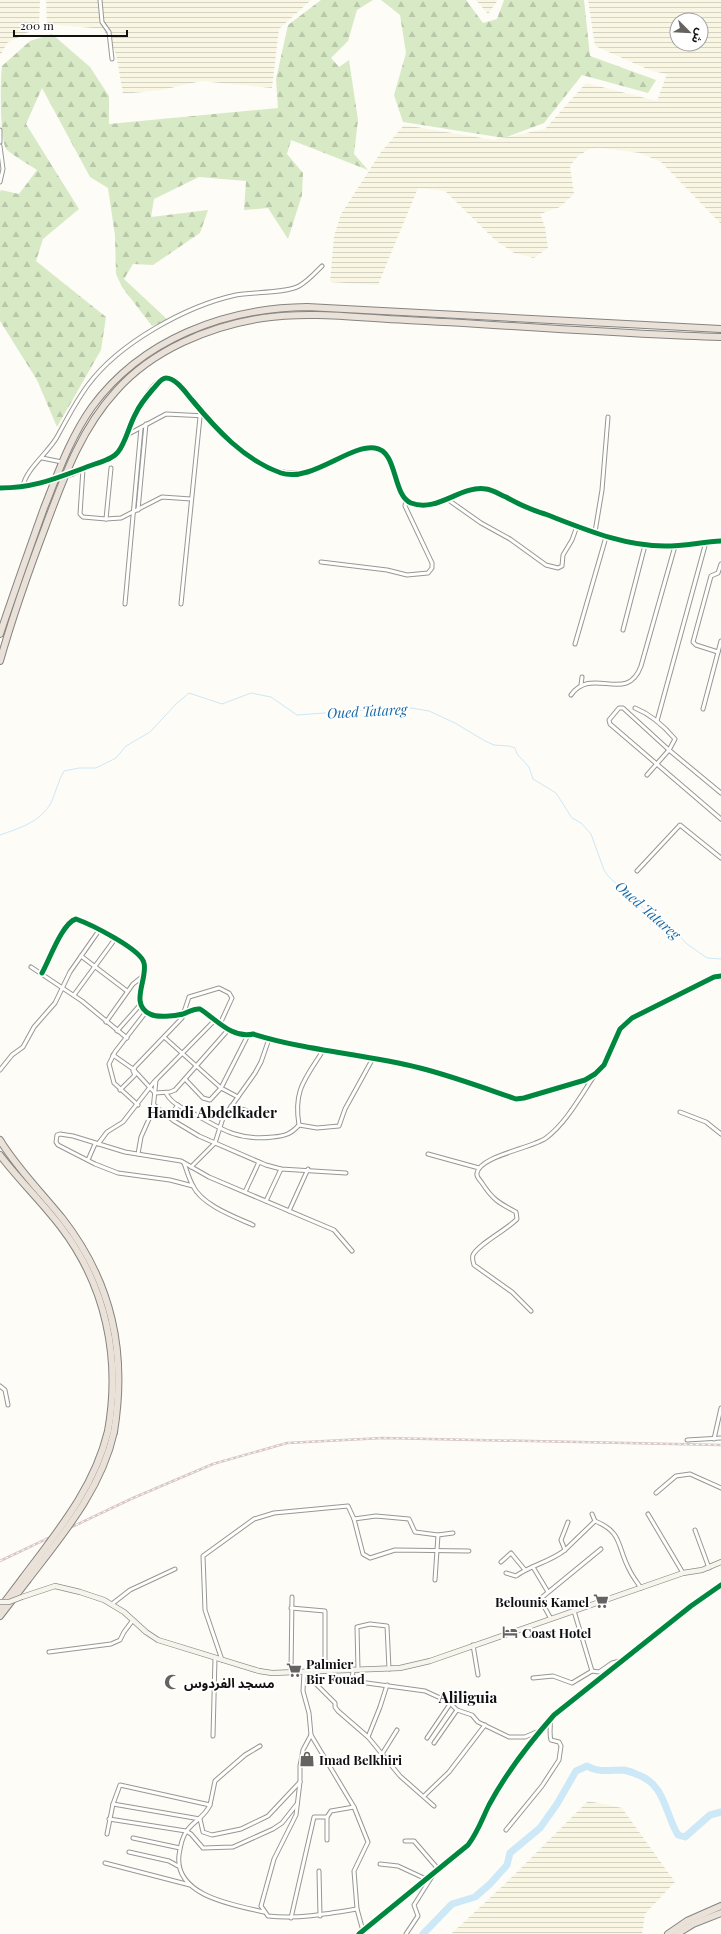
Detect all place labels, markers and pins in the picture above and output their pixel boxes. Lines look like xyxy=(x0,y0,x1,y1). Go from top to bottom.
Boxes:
supermarket icon: Belounis Kamel xyxy=(592,1592,610,1610)
place label: Belounis Kamel xyxy=(495,1593,589,1610)
hotel icon: Coast Hotel xyxy=(501,1623,519,1641)
place label: Coast Hotel xyxy=(522,1624,591,1641)
place label: Palmier Bir Fouad xyxy=(306,1655,365,1687)
supermarket icon: Palmier Bir Fouad xyxy=(285,1661,303,1679)
mosque icon: مسجد الفردوس xyxy=(163,1673,181,1691)
place label: مسجد الفردوس xyxy=(184,1674,275,1691)
shop icon: Imad Belkhiri xyxy=(298,1750,316,1768)
place label: Imad Belkhiri xyxy=(319,1751,402,1768)

